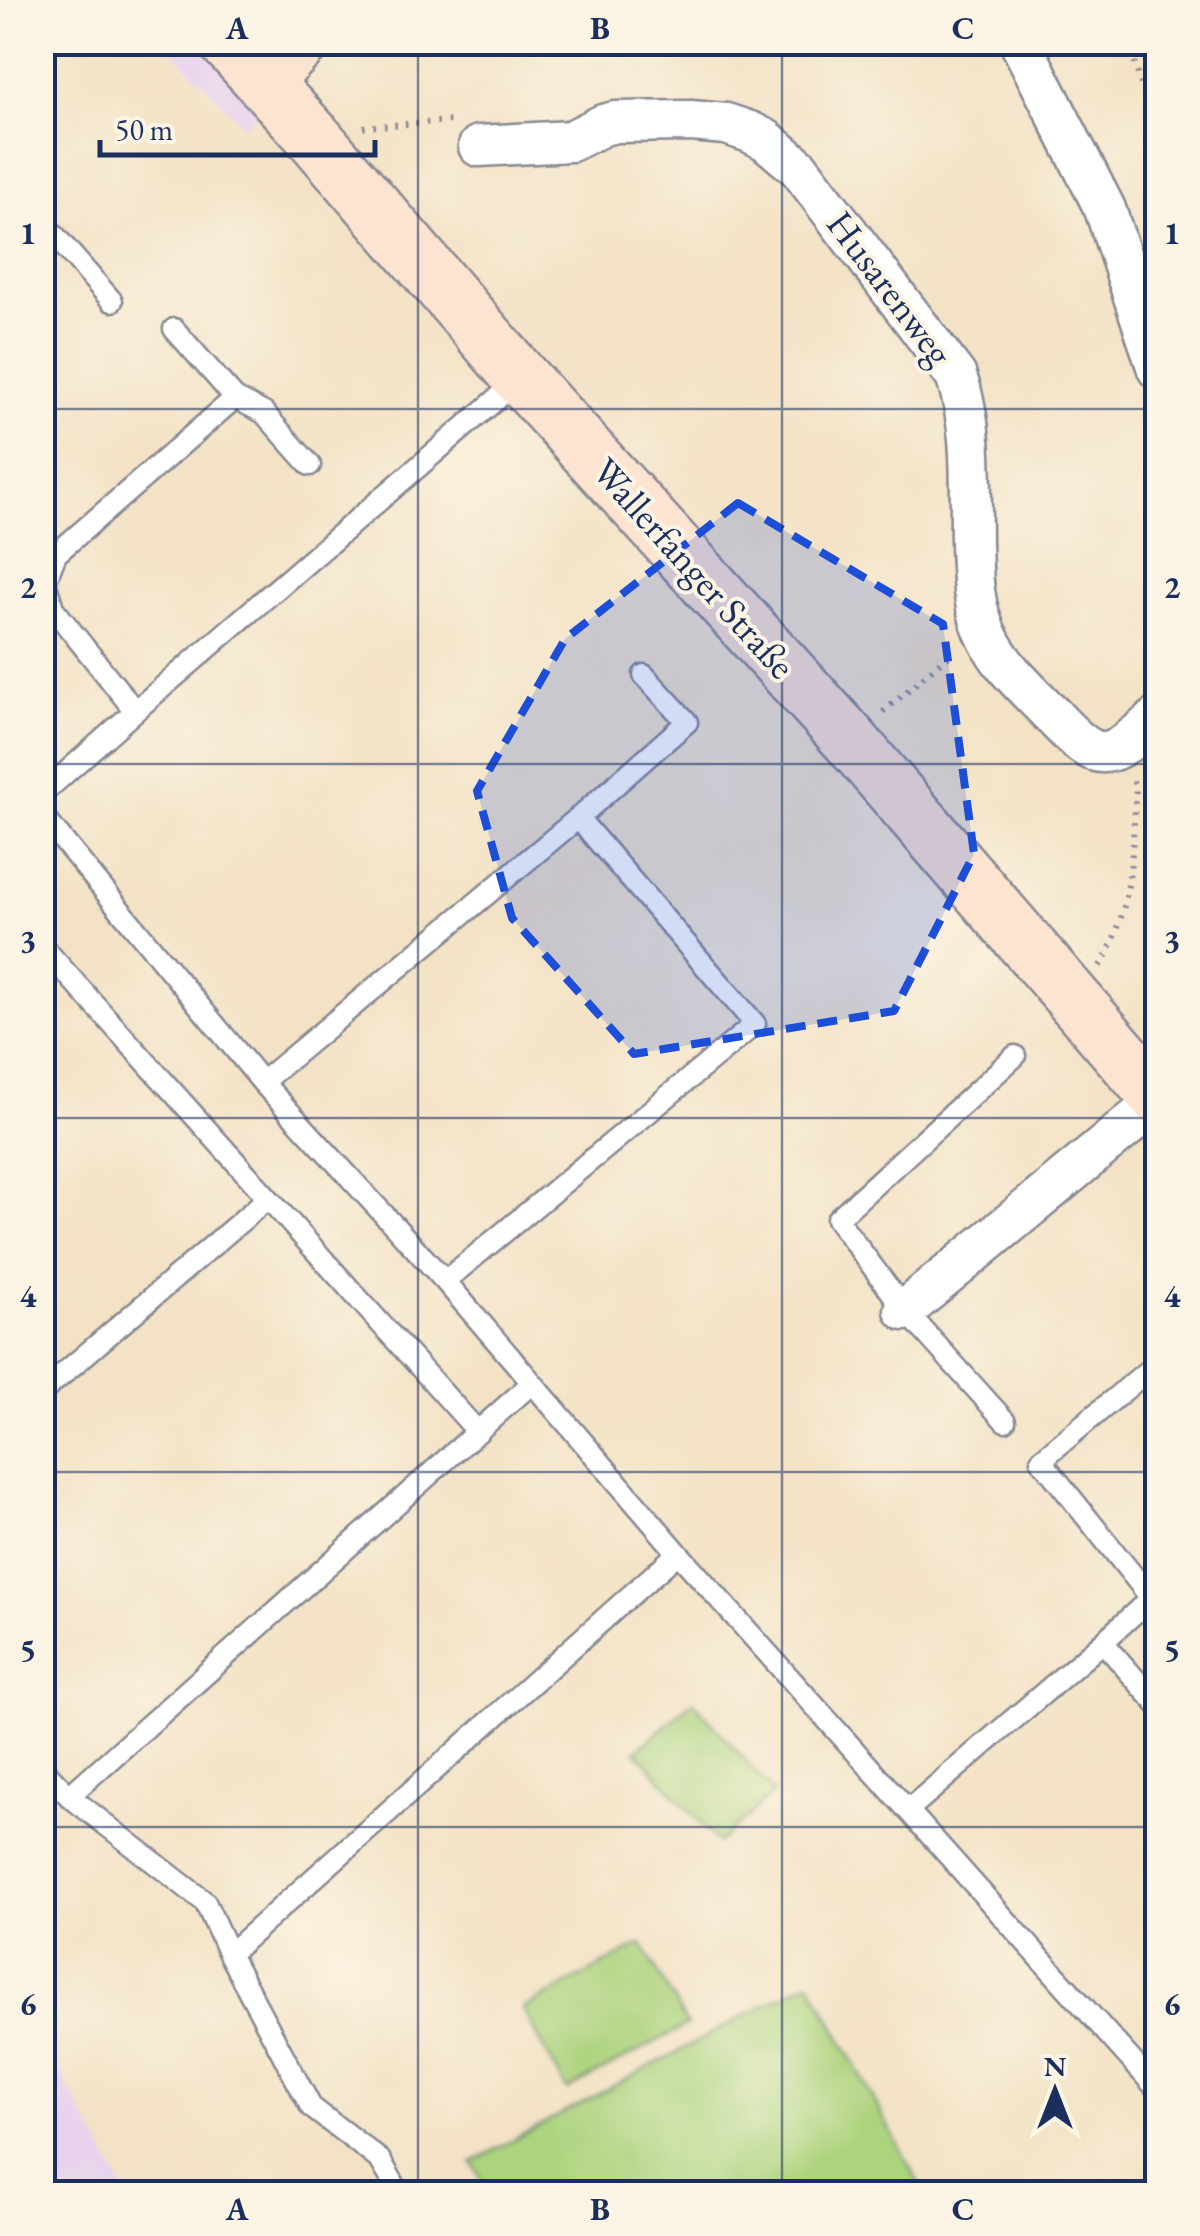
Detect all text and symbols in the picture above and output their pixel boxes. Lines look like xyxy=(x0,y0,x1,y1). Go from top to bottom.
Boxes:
text: A xyxy=(224,7,249,49)
text: B xyxy=(590,7,610,49)
text: C xyxy=(952,7,974,49)
scale bar xyxy=(100,95,375,157)
text: 50 m xyxy=(115,110,173,149)
street label: Husarenweg xyxy=(816,201,965,375)
text: 1 xyxy=(20,212,36,254)
text: 1 xyxy=(1164,212,1180,254)
street label: Wallerfanger Straße xyxy=(582,447,807,689)
text: 2 xyxy=(20,566,37,608)
text: 2 xyxy=(1164,566,1181,608)
text: 3 xyxy=(20,920,36,962)
text: 3 xyxy=(1164,920,1180,962)
text: 4 xyxy=(20,1275,38,1317)
text: 4 xyxy=(1164,1275,1182,1317)
text: 5 xyxy=(20,1629,36,1671)
text: 5 xyxy=(1164,1629,1180,1671)
text: 6 xyxy=(20,1983,37,2025)
text: 6 xyxy=(1164,1983,1181,2025)
north arrow xyxy=(1005,2041,1105,2141)
text: N xyxy=(1044,2048,1067,2084)
text: A xyxy=(224,2188,249,2230)
text: B xyxy=(590,2188,610,2230)
text: C xyxy=(952,2188,974,2230)

